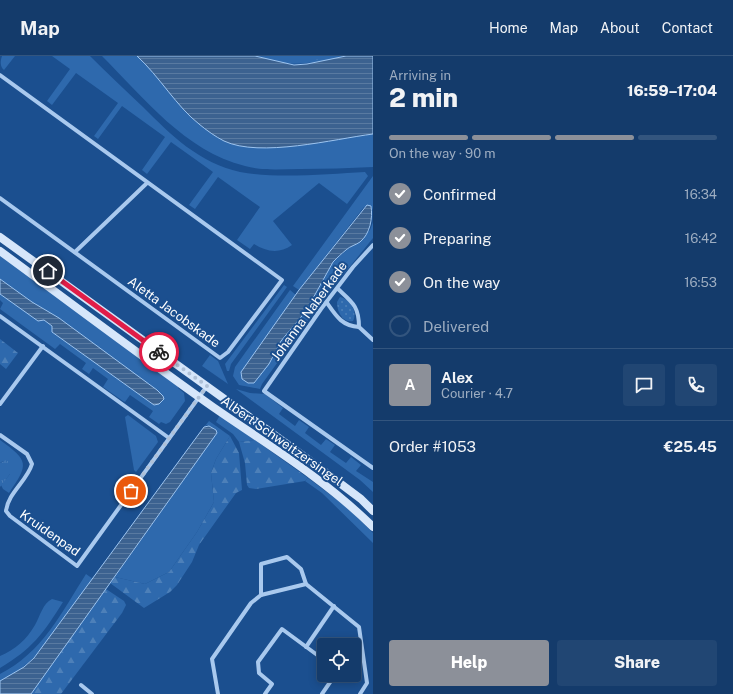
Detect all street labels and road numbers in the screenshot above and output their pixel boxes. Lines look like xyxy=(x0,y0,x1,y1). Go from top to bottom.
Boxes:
street label: Johanna Naberkade xyxy=(268,258,350,364)
street label: Aletta Jacobskade xyxy=(125,274,223,350)
street label: Albert Schweitzersingel xyxy=(218,393,346,489)
street label: Kruidenpad xyxy=(17,507,83,559)

